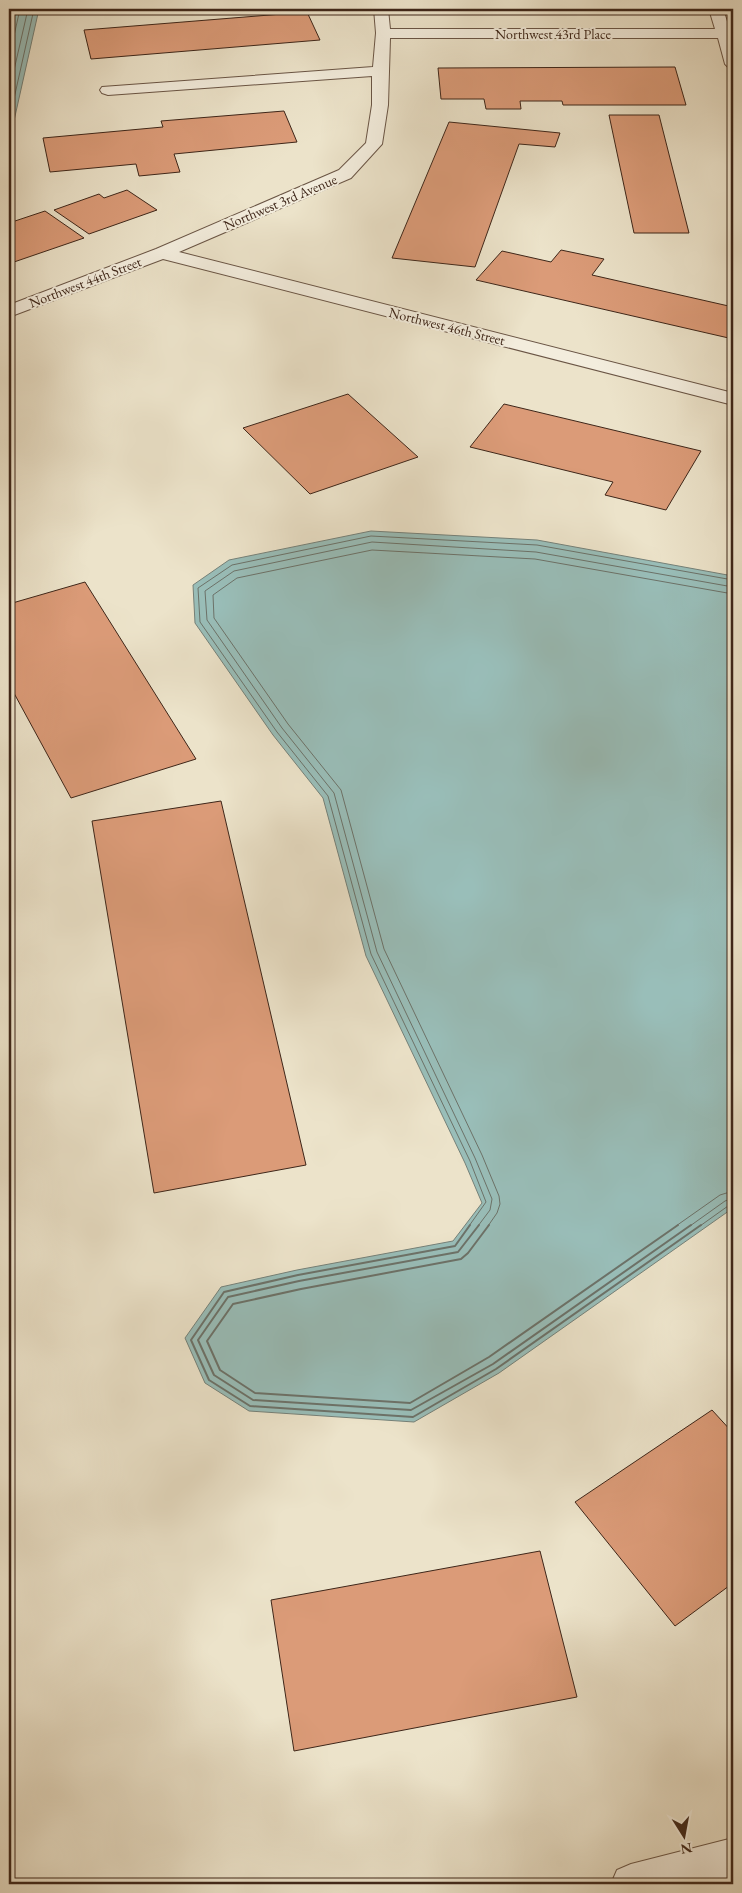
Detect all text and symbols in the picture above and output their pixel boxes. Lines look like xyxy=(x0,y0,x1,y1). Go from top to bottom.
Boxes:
street label: Northwest 43rd Place xyxy=(495,25,611,43)
street label: Northwest 3rd Avenue xyxy=(220,170,340,234)
street label: Northwest 44th Street xyxy=(26,252,144,312)
street label: Northwest 46th Street xyxy=(387,303,507,349)
north arrow xyxy=(660,1810,710,1860)
text: N xyxy=(679,1839,694,1859)

